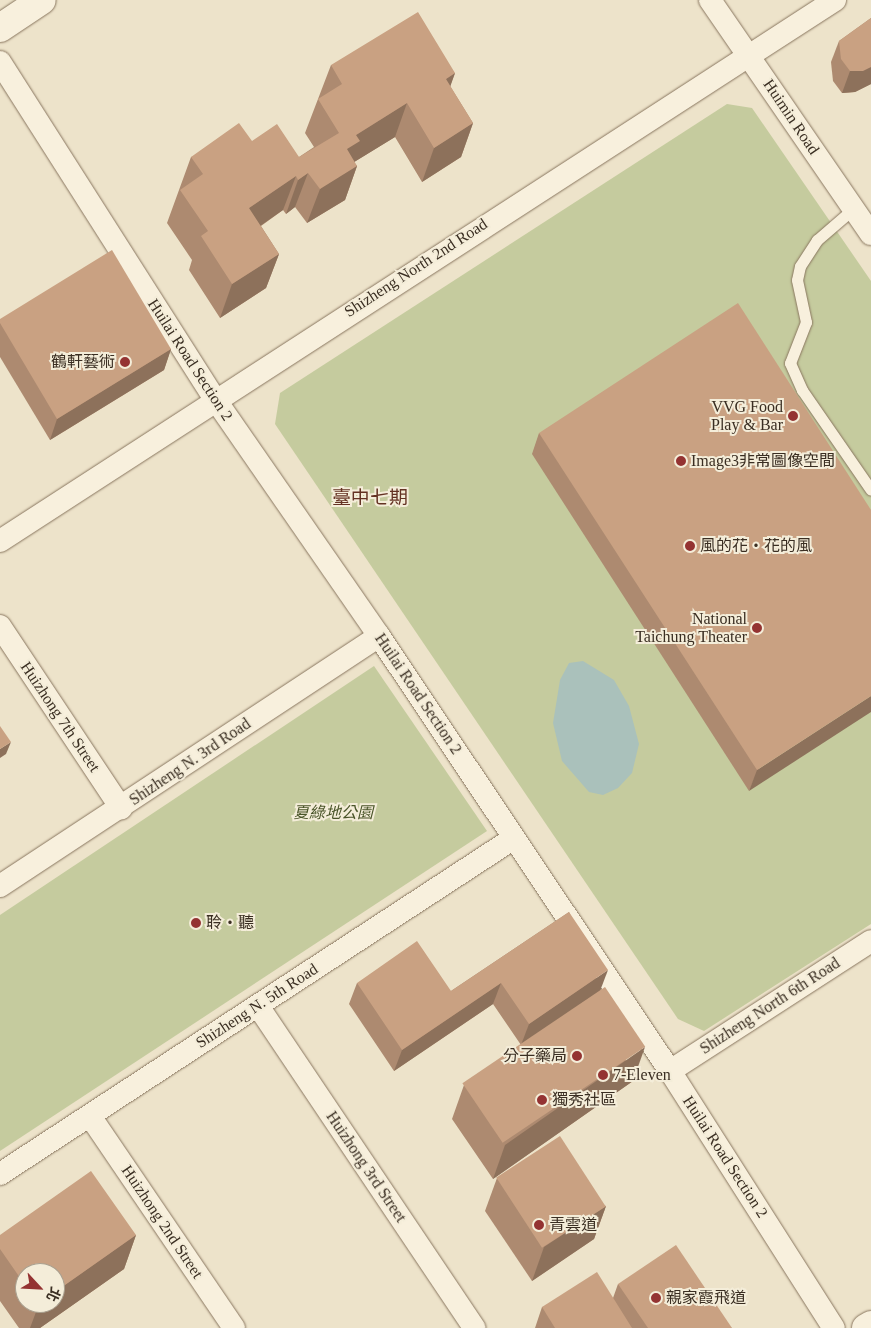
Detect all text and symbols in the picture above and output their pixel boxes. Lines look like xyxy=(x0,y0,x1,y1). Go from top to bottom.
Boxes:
street label: Huimin Road xyxy=(759,76,823,158)
street label: Shizheng North 2nd Road xyxy=(341,215,491,321)
street label: Huilai Road Section 2 xyxy=(143,295,237,425)
place label: 鶴軒藝術 xyxy=(51,352,115,372)
marker: 鶴軒藝術 xyxy=(119,356,131,368)
place label: VVG Food Play & Bar xyxy=(711,397,783,435)
marker: VVG Food Play & Bar xyxy=(787,410,799,422)
place label: Image3非常圖像空間 xyxy=(691,451,835,471)
marker: Image3非常圖像空間 xyxy=(675,455,687,467)
district label: 臺中七期 xyxy=(332,487,408,509)
place label: 風的花‧花的風 xyxy=(700,536,812,556)
marker: 風的花‧花的風 xyxy=(684,540,696,552)
place label: National Taichung Theater xyxy=(635,609,747,647)
marker: National Taichung Theater xyxy=(751,622,763,634)
street label: Huilai Road Section 2 xyxy=(370,630,466,758)
street label: Huizhong 7th Street xyxy=(16,658,104,776)
street label: Shizheng N. 3rd Road xyxy=(126,714,254,810)
park label: 夏綠地公園 xyxy=(293,803,373,823)
place label: 聆‧聽 xyxy=(206,913,254,933)
marker: 聆‧聽 xyxy=(190,917,202,929)
street label: Shizheng North 6th Road xyxy=(696,954,844,1058)
street label: Shizheng N. 5th Road xyxy=(193,959,321,1053)
place label: 分子藥局 xyxy=(503,1046,567,1066)
marker: 分子藥局 xyxy=(571,1050,583,1062)
place label: 7-Eleven xyxy=(613,1065,671,1085)
marker: 7-Eleven xyxy=(597,1069,609,1081)
place label: 獨秀社區 xyxy=(552,1090,616,1110)
street label: Huilai Road Section 2 xyxy=(678,1092,772,1222)
marker: 獨秀社區 xyxy=(536,1094,548,1106)
street label: Huizhong 3rd Street xyxy=(322,1108,410,1226)
street label: Huizhong 2nd Street xyxy=(117,1162,207,1282)
place label: 青雲道 xyxy=(549,1215,597,1235)
marker: 青雲道 xyxy=(533,1219,545,1231)
north arrow xyxy=(15,1263,65,1313)
text: 北 xyxy=(43,1285,63,1304)
place label: 親家霞飛道 xyxy=(666,1288,746,1308)
marker: 親家霞飛道 xyxy=(650,1292,662,1304)

